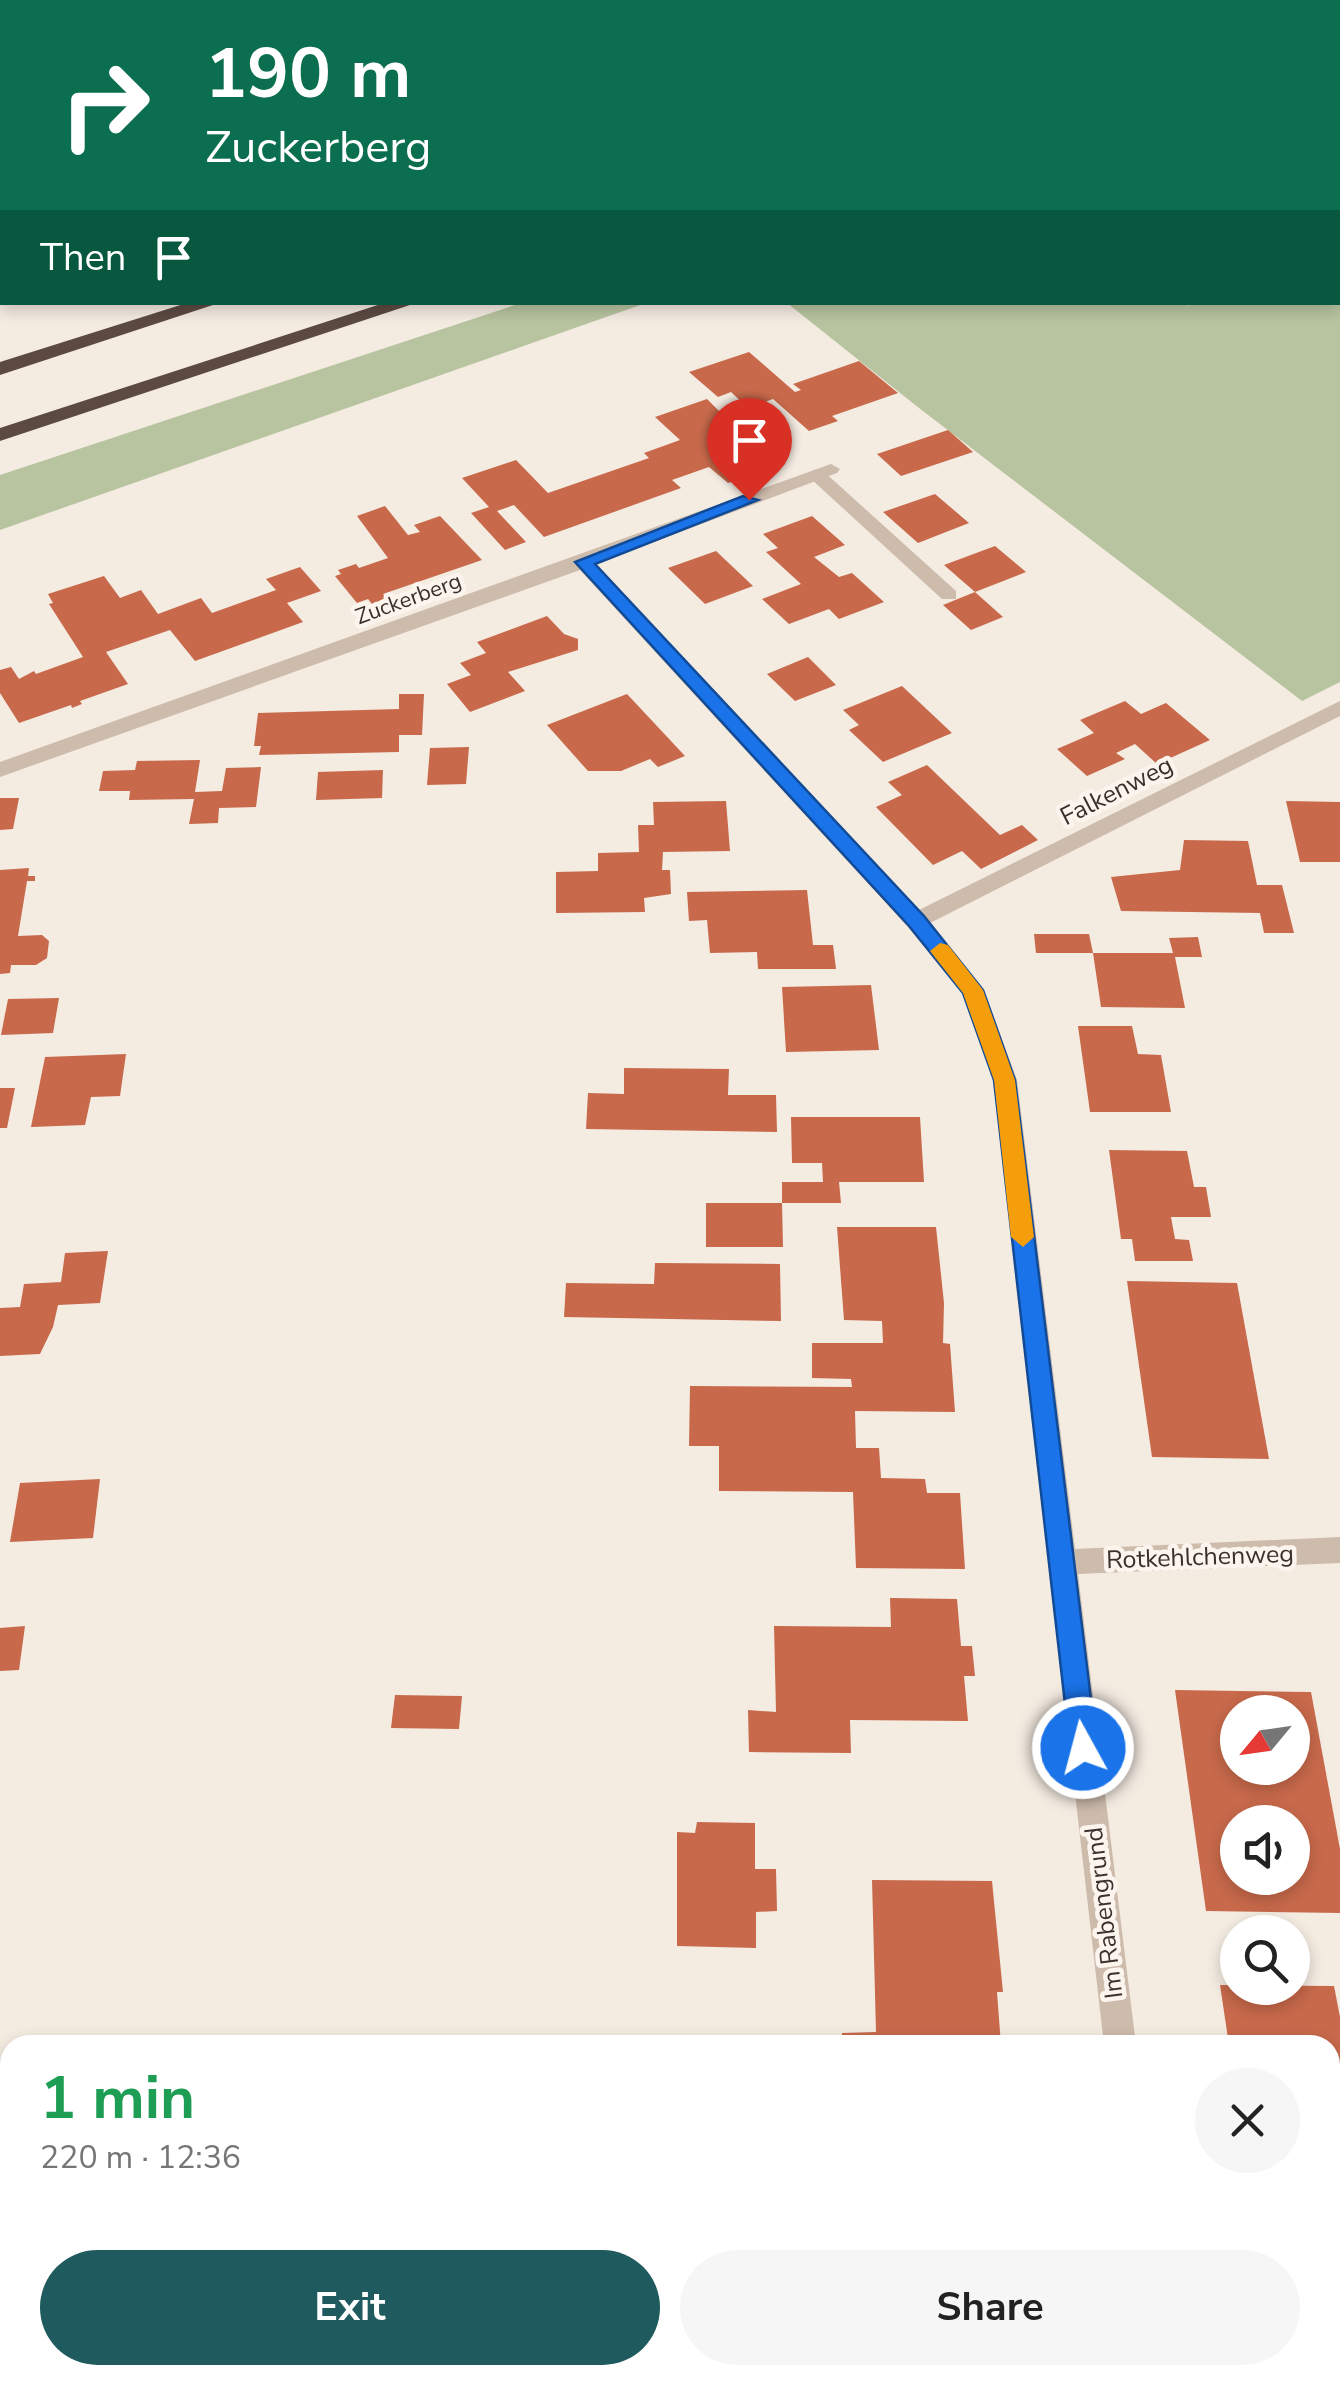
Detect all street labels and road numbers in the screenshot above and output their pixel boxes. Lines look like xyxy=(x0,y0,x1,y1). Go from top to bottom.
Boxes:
street label: Zuckerberg xyxy=(351,566,466,632)
street label: Falkenweg xyxy=(1054,748,1179,834)
street label: Rotkehlchenweg xyxy=(1106,1537,1295,1577)
street label: Im Rabengrund xyxy=(1077,1825,1131,2001)

